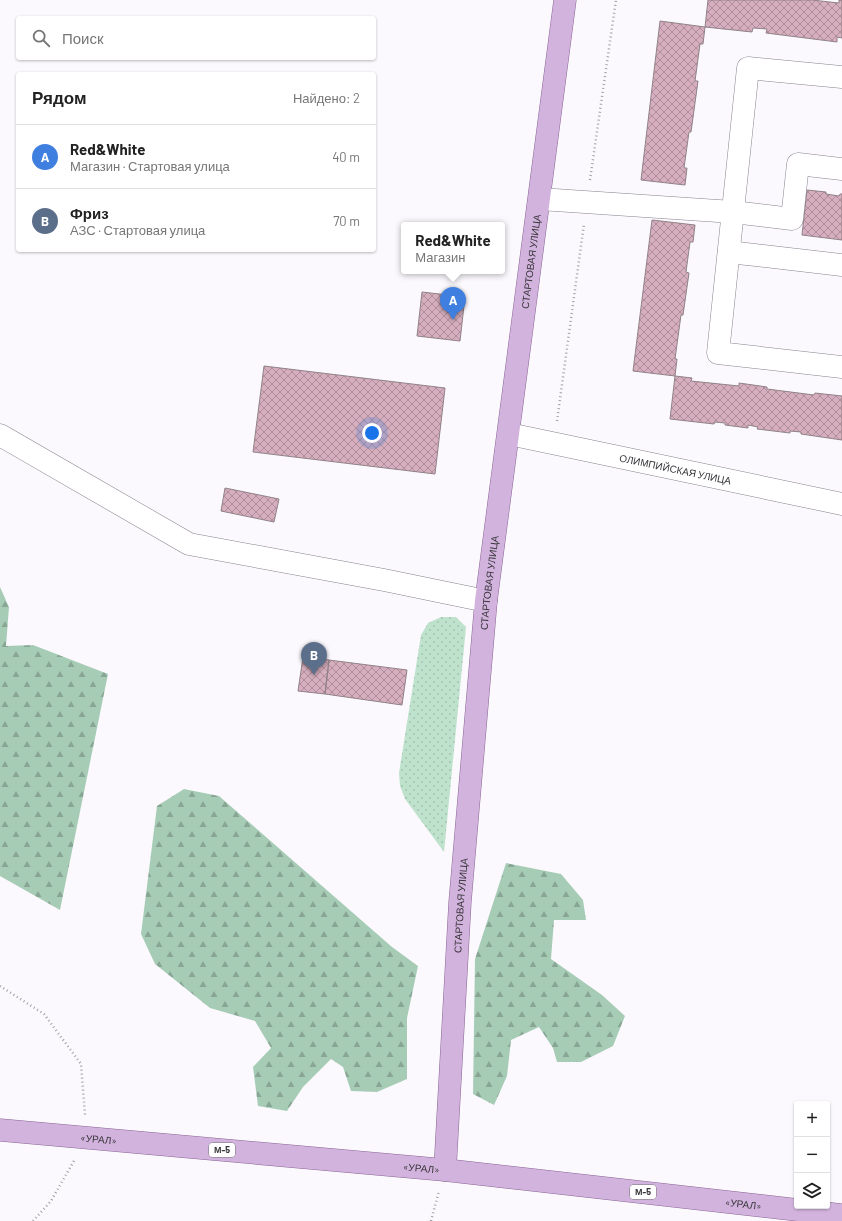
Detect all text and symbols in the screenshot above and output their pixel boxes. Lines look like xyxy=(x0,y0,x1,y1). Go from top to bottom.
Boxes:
search box xyxy=(16,16,376,60)
icon: search xyxy=(30,27,52,49)
text: Поиск xyxy=(62,29,104,47)
text: Рядом xyxy=(32,87,87,107)
text: Найдено: 2 xyxy=(293,90,360,106)
text: Red&White xyxy=(70,140,145,158)
text: A xyxy=(41,149,49,165)
text: 40 m xyxy=(332,149,360,165)
text: Магазин · Стартовая улица xyxy=(70,158,230,174)
text: Фриз xyxy=(70,204,109,222)
text: B xyxy=(41,213,49,229)
text: 70 m xyxy=(333,213,360,229)
street label: СТАРТОВАЯ УЛИЦА xyxy=(518,213,543,309)
text: АЗС · Стартовая улица xyxy=(70,222,205,238)
popup xyxy=(401,222,505,274)
text: Red&White xyxy=(415,231,491,249)
text: Магазин xyxy=(415,249,465,265)
pin: A xyxy=(440,287,466,320)
your location xyxy=(362,423,382,443)
street label: ОЛИМПИЙСКАЯ УЛИЦА xyxy=(618,451,733,487)
street label: СТАРТОВАЯ УЛИЦА xyxy=(478,534,501,631)
pin: B xyxy=(301,642,327,675)
street label: СТАРТОВАЯ УЛИЦА xyxy=(451,857,470,953)
map controls xyxy=(794,1101,830,1209)
button: + xyxy=(794,1101,830,1137)
street label: «УРАЛ» xyxy=(80,1131,117,1146)
button: − xyxy=(794,1137,830,1173)
road number: М-5 xyxy=(209,1143,235,1157)
street label: «УРАЛ» xyxy=(403,1160,440,1175)
button: layers xyxy=(794,1173,830,1209)
road number: М-5 xyxy=(630,1185,656,1199)
street label: «УРАЛ» xyxy=(724,1196,762,1212)

